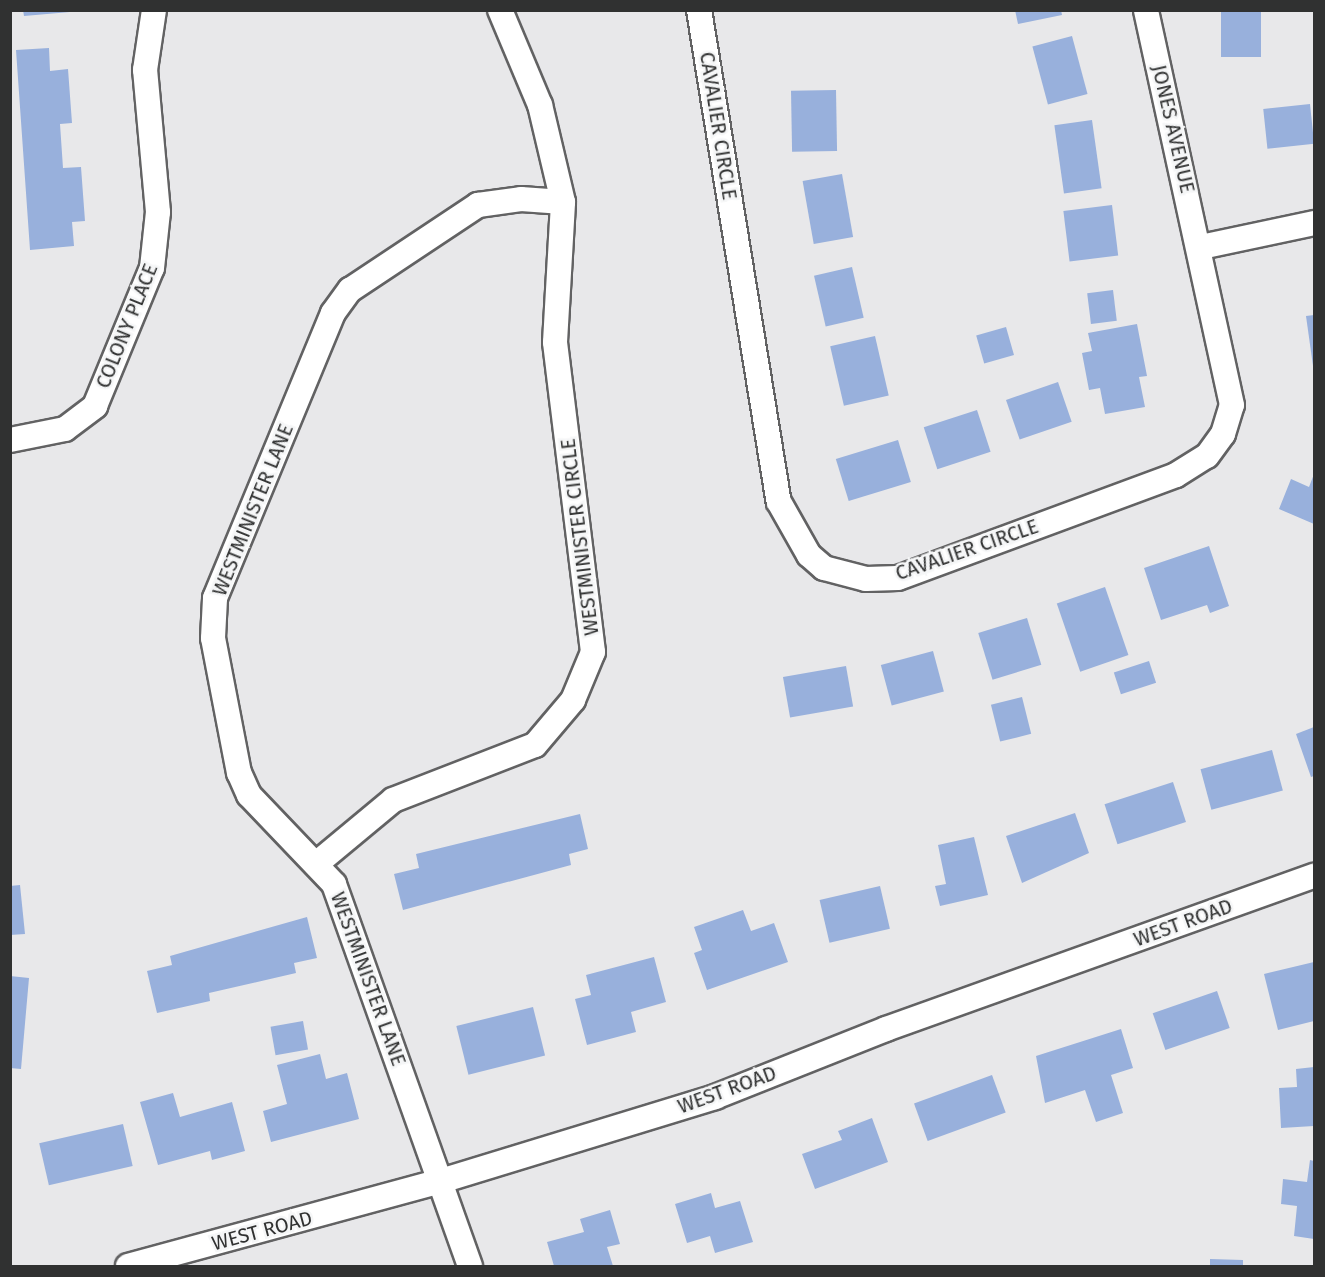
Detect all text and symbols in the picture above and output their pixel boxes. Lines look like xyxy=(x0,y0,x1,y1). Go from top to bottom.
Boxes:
street label: CAVALIER CIRCLE xyxy=(694,50,742,202)
street label: JONES AVENUE xyxy=(1147,63,1199,195)
street label: COLONY PLACE xyxy=(91,260,163,392)
street label: WESTMINISTER LANE xyxy=(208,421,298,599)
street label: WESTMINISTER CIRCLE xyxy=(556,437,604,637)
street label: CAVALIER CIRCLE xyxy=(892,514,1042,586)
street label: WESTMINISTER LANE xyxy=(325,889,411,1069)
street label: WEST ROAD xyxy=(1130,894,1236,952)
street label: WEST ROAD xyxy=(674,1061,780,1119)
street label: WEST ROAD xyxy=(209,1206,315,1256)

